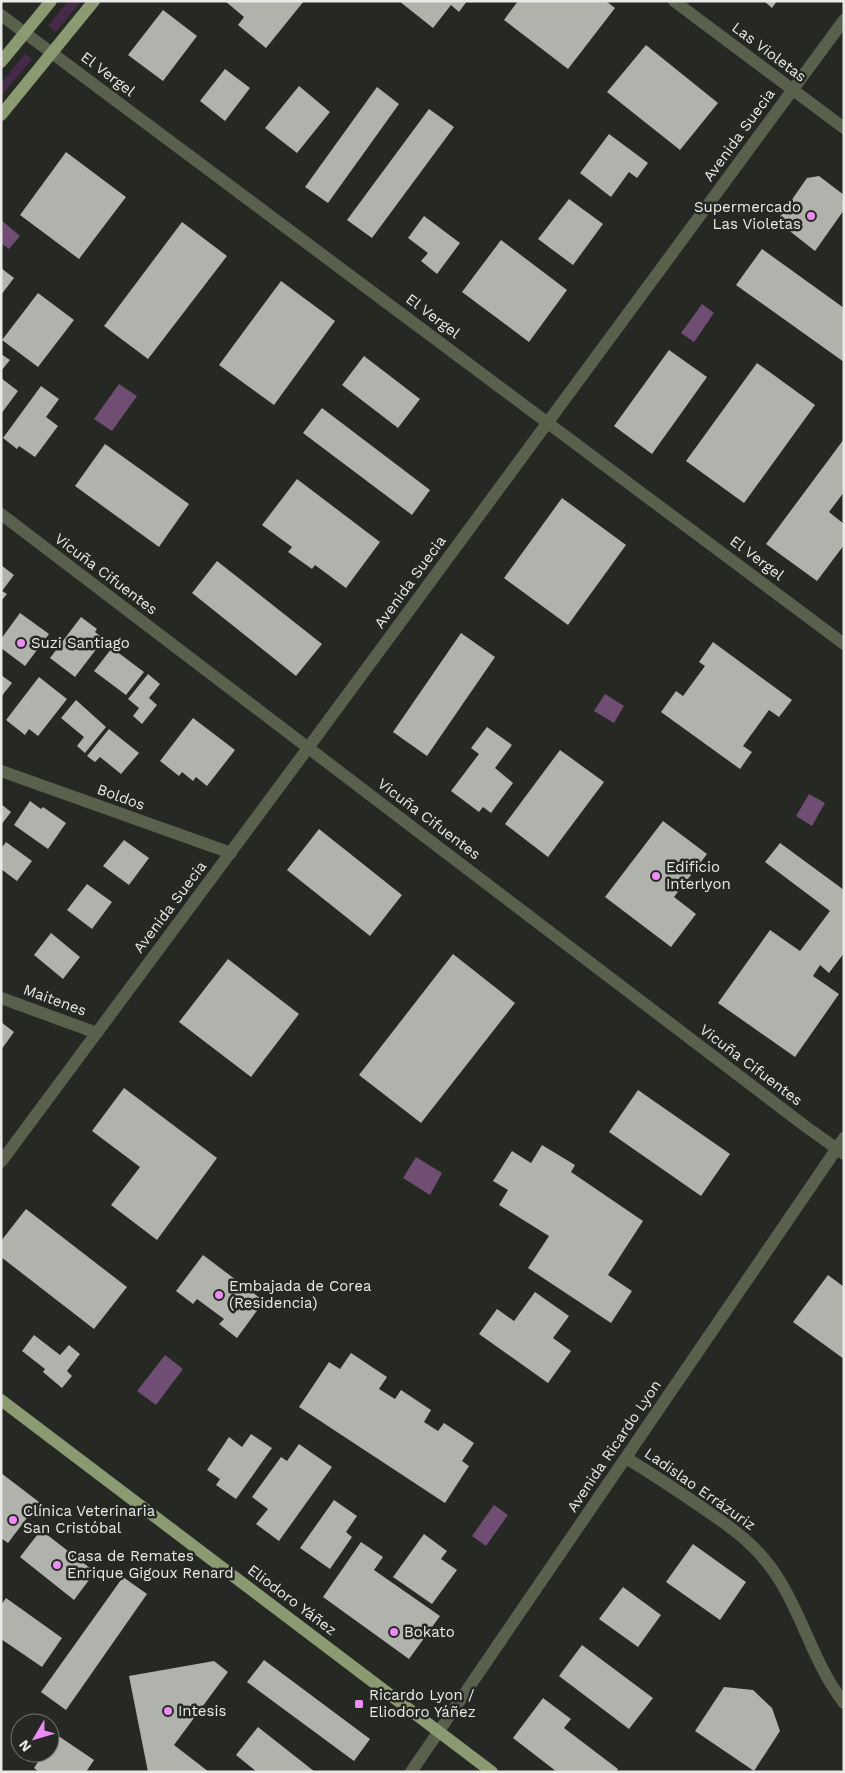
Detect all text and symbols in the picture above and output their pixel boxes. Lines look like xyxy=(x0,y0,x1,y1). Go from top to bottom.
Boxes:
street label: Las Violetas xyxy=(728,18,810,86)
street label: El Vergel xyxy=(77,48,139,100)
street label: Avenida Suecia xyxy=(699,85,779,185)
place label: Supermercado Las Violetas xyxy=(694,198,801,233)
marker: Supermercado Las Violetas xyxy=(805,210,817,222)
street label: El Vergel xyxy=(402,290,464,342)
street label: Vicuña Cifuentes xyxy=(51,529,161,619)
street label: Avenida Suecia xyxy=(370,532,450,632)
street label: El Vergel xyxy=(726,532,788,584)
place label: Suzi Santiago xyxy=(31,634,130,652)
marker: Suzi Santiago xyxy=(15,637,27,649)
street label: Vicuña Cifuentes xyxy=(374,774,484,864)
street label: Boldos xyxy=(95,780,148,814)
street label: Avenida Suecia xyxy=(130,857,211,956)
place label: Edificio Interlyon xyxy=(666,858,731,893)
marker: Edificio Interlyon xyxy=(650,870,662,882)
street label: Maitenes xyxy=(21,980,89,1020)
street label: Vicuña Cifuentes xyxy=(696,1020,806,1110)
place label: Embajada de Corea (Residencia) xyxy=(229,1277,372,1312)
marker: Embajada de Corea (Residencia) xyxy=(213,1289,225,1301)
street label: Avenida Ricardo Lyon xyxy=(563,1376,665,1516)
street label: Ladislao Errázuriz xyxy=(641,1444,759,1534)
place label: Clínica Veterinaria San Cristóbal xyxy=(23,1502,156,1537)
marker: Clínica Veterinaria San Cristóbal xyxy=(7,1514,19,1526)
place label: Casa de Remates Enrique Gigoux Renard xyxy=(67,1547,234,1582)
marker: Casa de Remates Enrique Gigoux Renard xyxy=(51,1559,63,1571)
street label: Eliodoro Yáñez xyxy=(244,1561,340,1639)
place label: Bokato xyxy=(404,1623,455,1641)
marker: Bokato xyxy=(388,1626,400,1638)
place label: Ricardo Lyon / Eliodoro Yáñez xyxy=(369,1686,476,1721)
marker: Ricardo Lyon / Eliodoro Yáñez xyxy=(353,1698,365,1710)
place label: Intesis xyxy=(178,1702,226,1720)
marker: Intesis xyxy=(162,1705,174,1717)
north arrow xyxy=(10,1713,60,1763)
text: N xyxy=(15,1737,34,1755)

